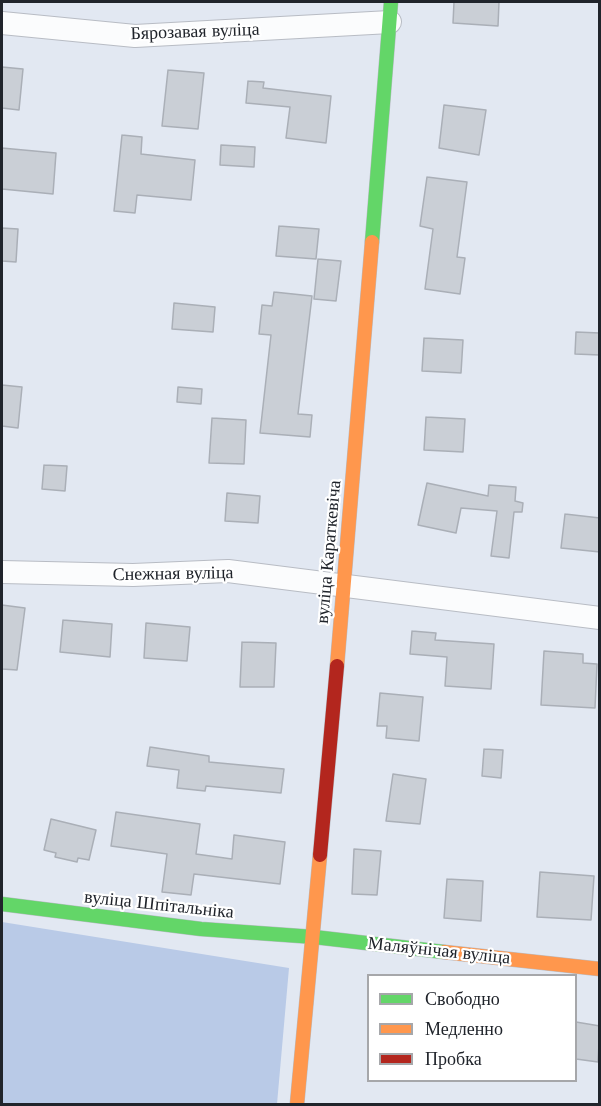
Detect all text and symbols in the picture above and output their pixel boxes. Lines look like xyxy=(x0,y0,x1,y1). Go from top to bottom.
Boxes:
street label: Бярозавая вуліца xyxy=(130,19,260,45)
street label: вуліца Караткевіча xyxy=(312,479,346,625)
street label: Снежная вуліца xyxy=(112,562,234,586)
street label: вуліца Шпітальніка xyxy=(83,886,235,924)
street label: Маляўнічая вуліца xyxy=(367,933,511,969)
legend xyxy=(367,974,577,1082)
text: Свободно xyxy=(425,988,500,1010)
text: Медленно xyxy=(425,1018,503,1040)
text: Пробка xyxy=(425,1048,482,1070)

